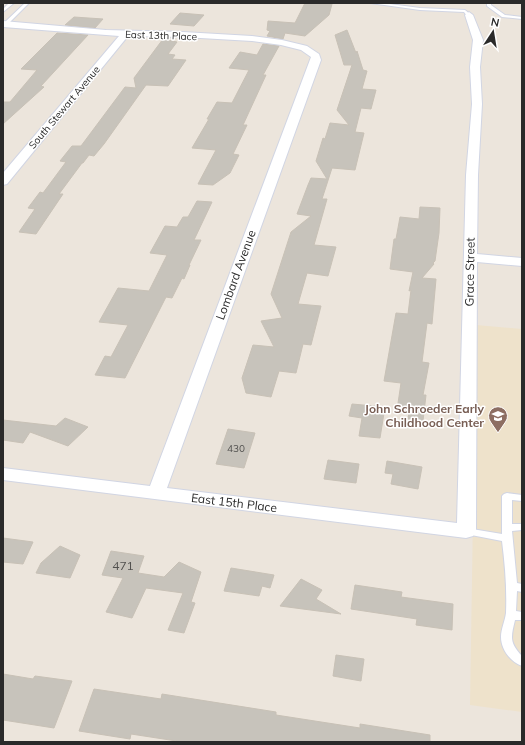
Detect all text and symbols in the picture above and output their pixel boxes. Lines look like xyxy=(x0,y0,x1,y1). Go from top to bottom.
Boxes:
north arrow xyxy=(473,12,513,52)
text: N xyxy=(490,15,501,30)
street label: East 13th Place xyxy=(125,28,197,43)
street label: South Stewart Avenue xyxy=(26,63,103,151)
street label: Lombard Avenue xyxy=(212,228,259,322)
street label: Grace Street xyxy=(461,237,478,307)
place label: John Schroeder Early Childhood Center xyxy=(365,401,484,430)
school or university icon: John Schroeder Early Childhood Center xyxy=(487,405,509,433)
house number: 430 xyxy=(227,442,245,455)
street label: East 15th Place xyxy=(190,490,278,515)
house number: 471 xyxy=(112,558,134,573)

